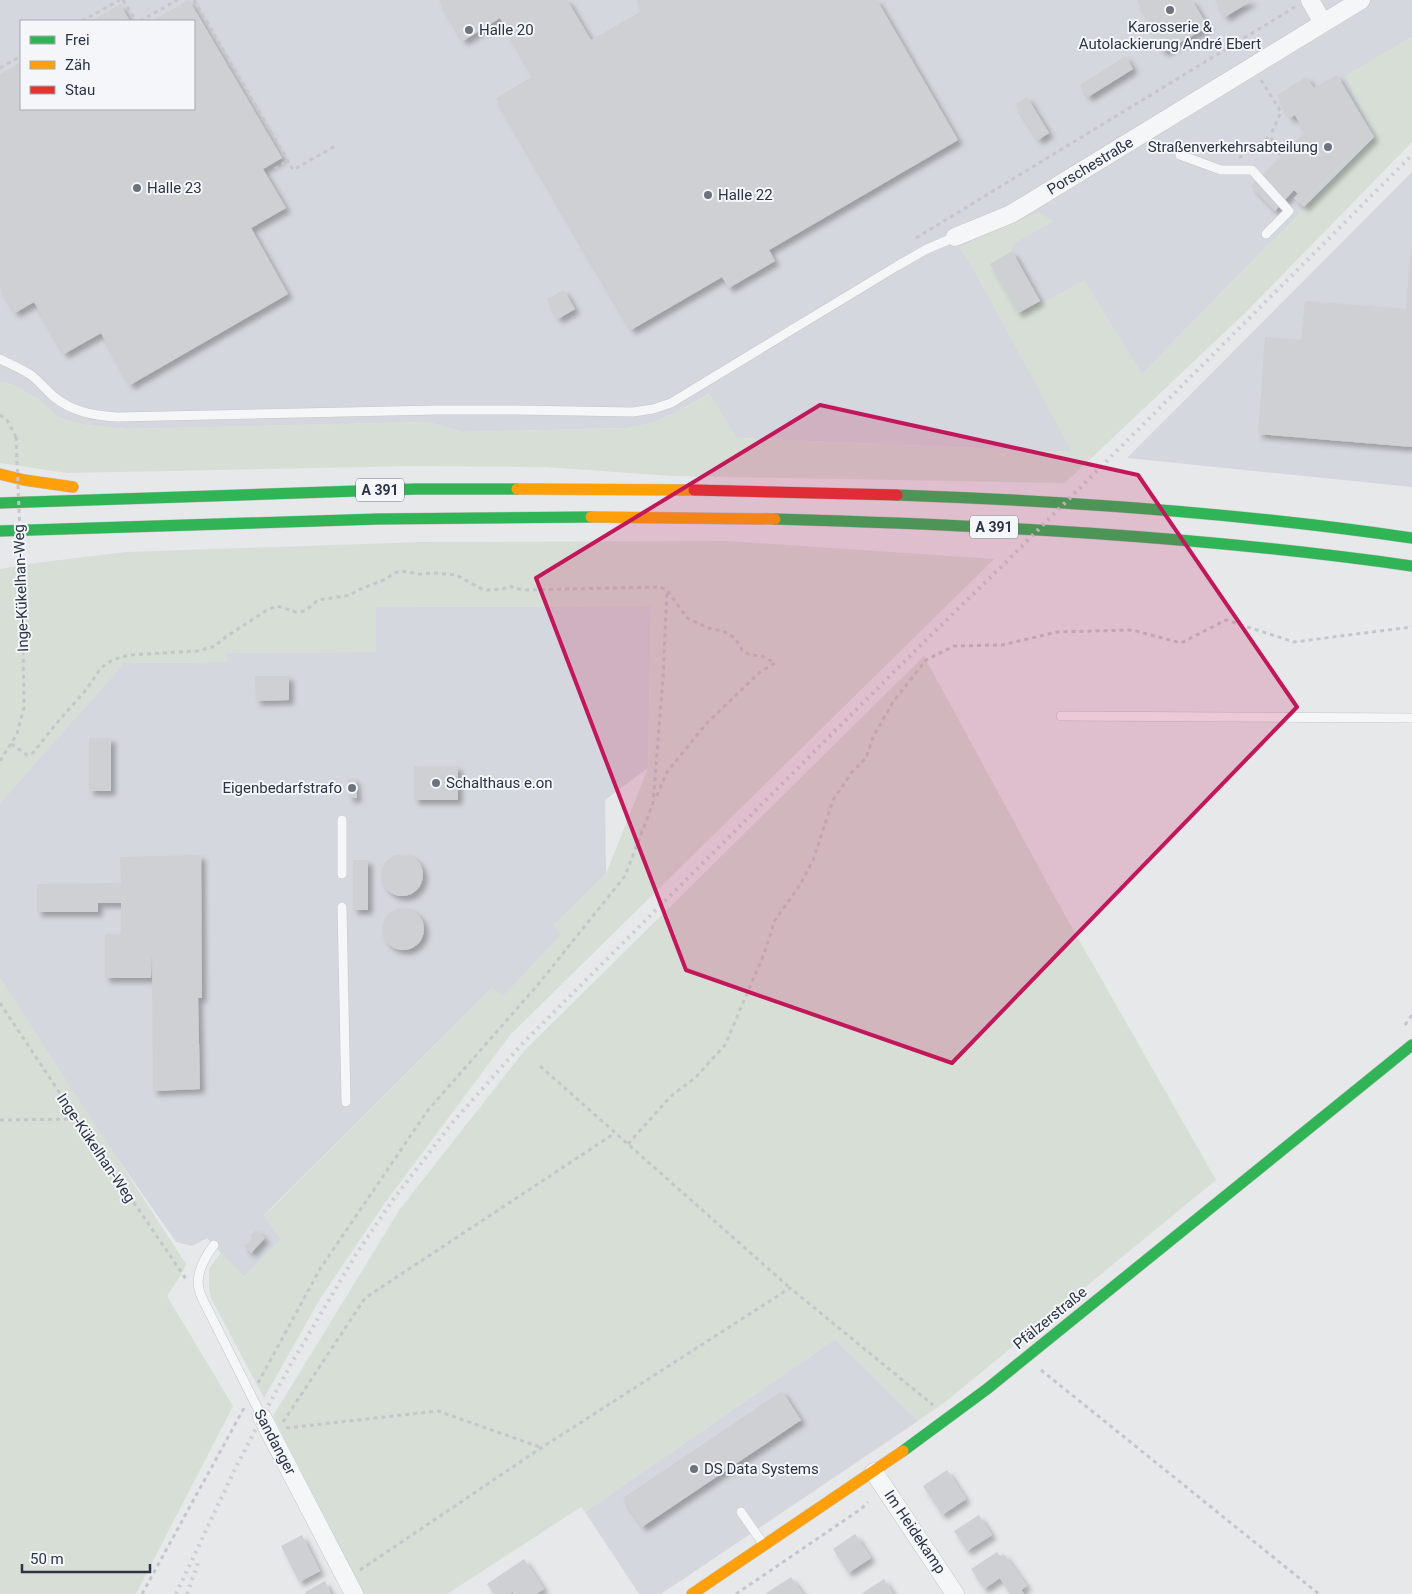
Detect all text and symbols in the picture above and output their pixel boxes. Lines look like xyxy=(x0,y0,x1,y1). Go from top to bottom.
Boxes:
marker: Karosserie & Autolackierung André Ebert xyxy=(1164,4,1176,16)
place label: Karosserie & Autolackierung André Ebert xyxy=(1079,18,1261,53)
legend xyxy=(20,20,195,110)
place label: Halle 20 xyxy=(479,21,534,39)
marker: Halle 20 xyxy=(463,24,475,36)
text: Frei xyxy=(65,31,90,49)
text: Zäh xyxy=(65,56,90,74)
text: Stau xyxy=(65,81,95,99)
street label: Porschestraße xyxy=(1044,133,1136,199)
place label: Straßenverkehrsabteilung xyxy=(1148,138,1318,156)
marker: Straßenverkehrsabteilung xyxy=(1322,141,1334,153)
place label: Halle 23 xyxy=(147,179,202,197)
marker: Halle 23 xyxy=(131,182,143,194)
place label: Halle 22 xyxy=(718,186,773,204)
marker: Halle 22 xyxy=(702,189,714,201)
road number: A 391 xyxy=(356,478,404,502)
road number: A 391 xyxy=(970,516,1018,538)
street label: Inge-Kükelhan-Weg xyxy=(10,524,32,652)
place label: Schalthaus e.on xyxy=(446,774,553,792)
marker: Schalthaus e.on xyxy=(430,777,442,789)
place label: Eigenbedarfstrafo xyxy=(222,779,342,797)
marker: Eigenbedarfstrafo xyxy=(346,782,358,794)
street label: Inge-Kükelhan-Weg xyxy=(53,1090,139,1206)
street label: Pfälzerstraße xyxy=(1010,1283,1090,1353)
street label: Sandanger xyxy=(250,1406,300,1478)
place label: DS Data Systems xyxy=(704,1460,819,1478)
marker: DS Data Systems xyxy=(688,1463,700,1475)
street label: Im Heidekamp xyxy=(880,1487,950,1577)
scale bar xyxy=(22,1542,150,1574)
text: 50 m xyxy=(30,1550,64,1568)

